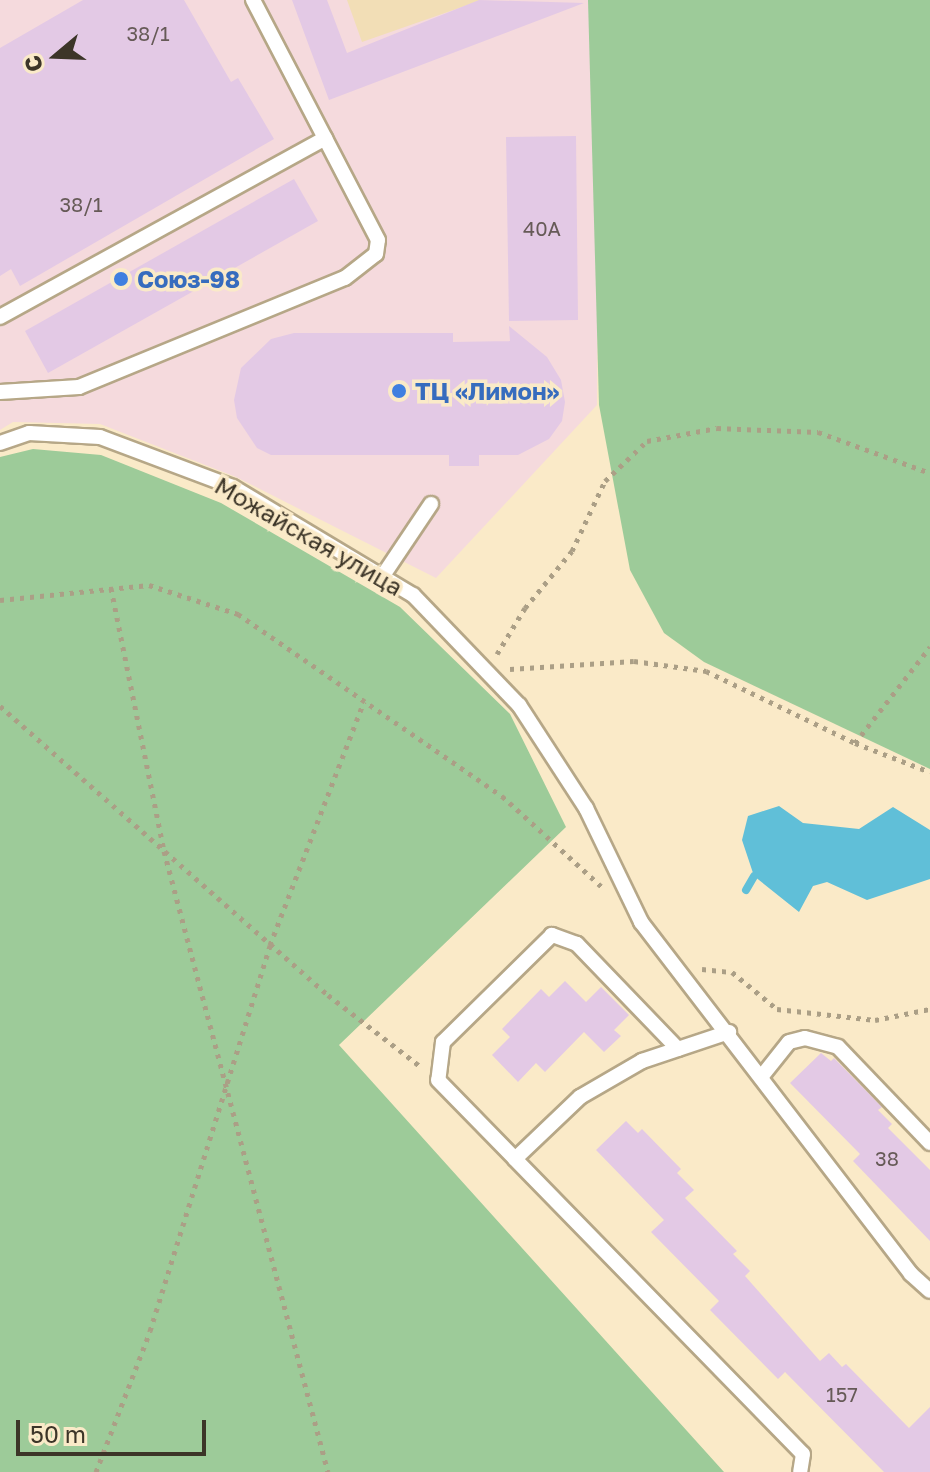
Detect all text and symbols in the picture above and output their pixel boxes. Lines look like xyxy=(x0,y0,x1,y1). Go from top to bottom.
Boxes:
north arrow xyxy=(16,16,96,96)
house number: 38/1 xyxy=(126,21,170,45)
text: С xyxy=(18,52,48,76)
house number: 38/1 xyxy=(59,192,103,216)
house number: 40А xyxy=(523,216,561,240)
place label: Союз-98 xyxy=(137,265,240,293)
marker: Союз-98 xyxy=(112,270,130,288)
place label: ТЦ «Лимон» xyxy=(415,377,559,405)
marker: ТЦ «Лимон» xyxy=(390,382,408,400)
street label: Можайская улица xyxy=(210,471,408,601)
house number: 38 xyxy=(875,1146,899,1170)
house number: 157 xyxy=(826,1382,858,1406)
scale bar xyxy=(20,1404,210,1454)
text: 50 m xyxy=(30,1419,86,1448)

